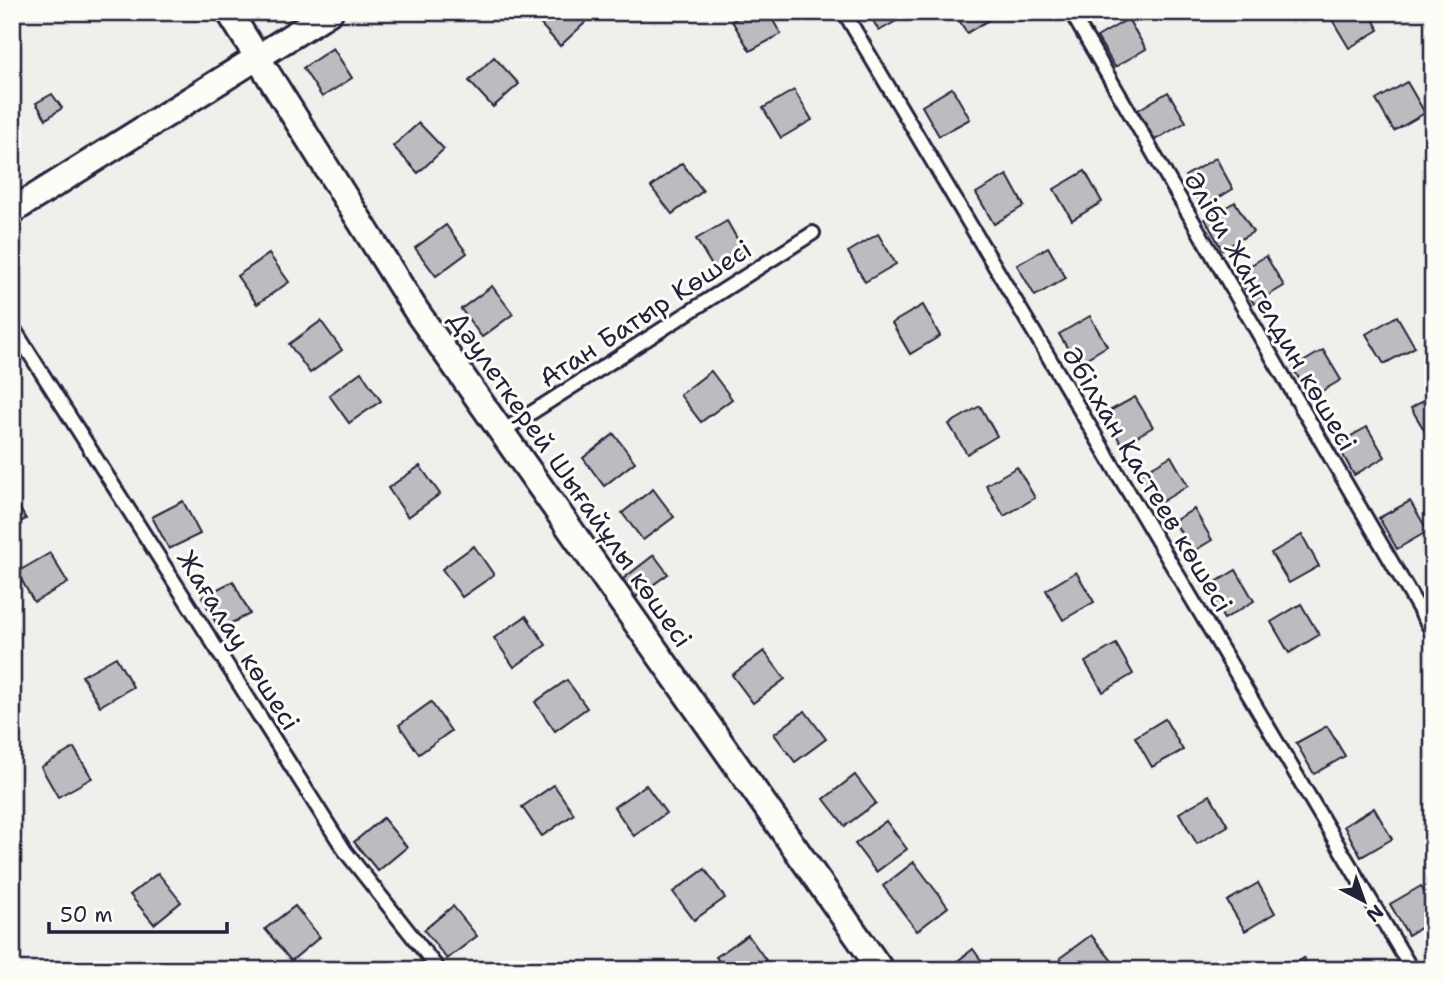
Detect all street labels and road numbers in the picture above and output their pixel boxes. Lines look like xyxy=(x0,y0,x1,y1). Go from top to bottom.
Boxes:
street label: Әліби Жангелдин көшесі xyxy=(1177,165,1365,457)
street label: Атан Батыр Көшесі xyxy=(532,231,758,395)
street label: Дәулеткерей Шығайұлы көшесі xyxy=(441,304,701,654)
street label: Әбілхан Қастеев көшесі xyxy=(1055,340,1241,618)
street label: Жағалау көшесі xyxy=(170,543,308,737)

